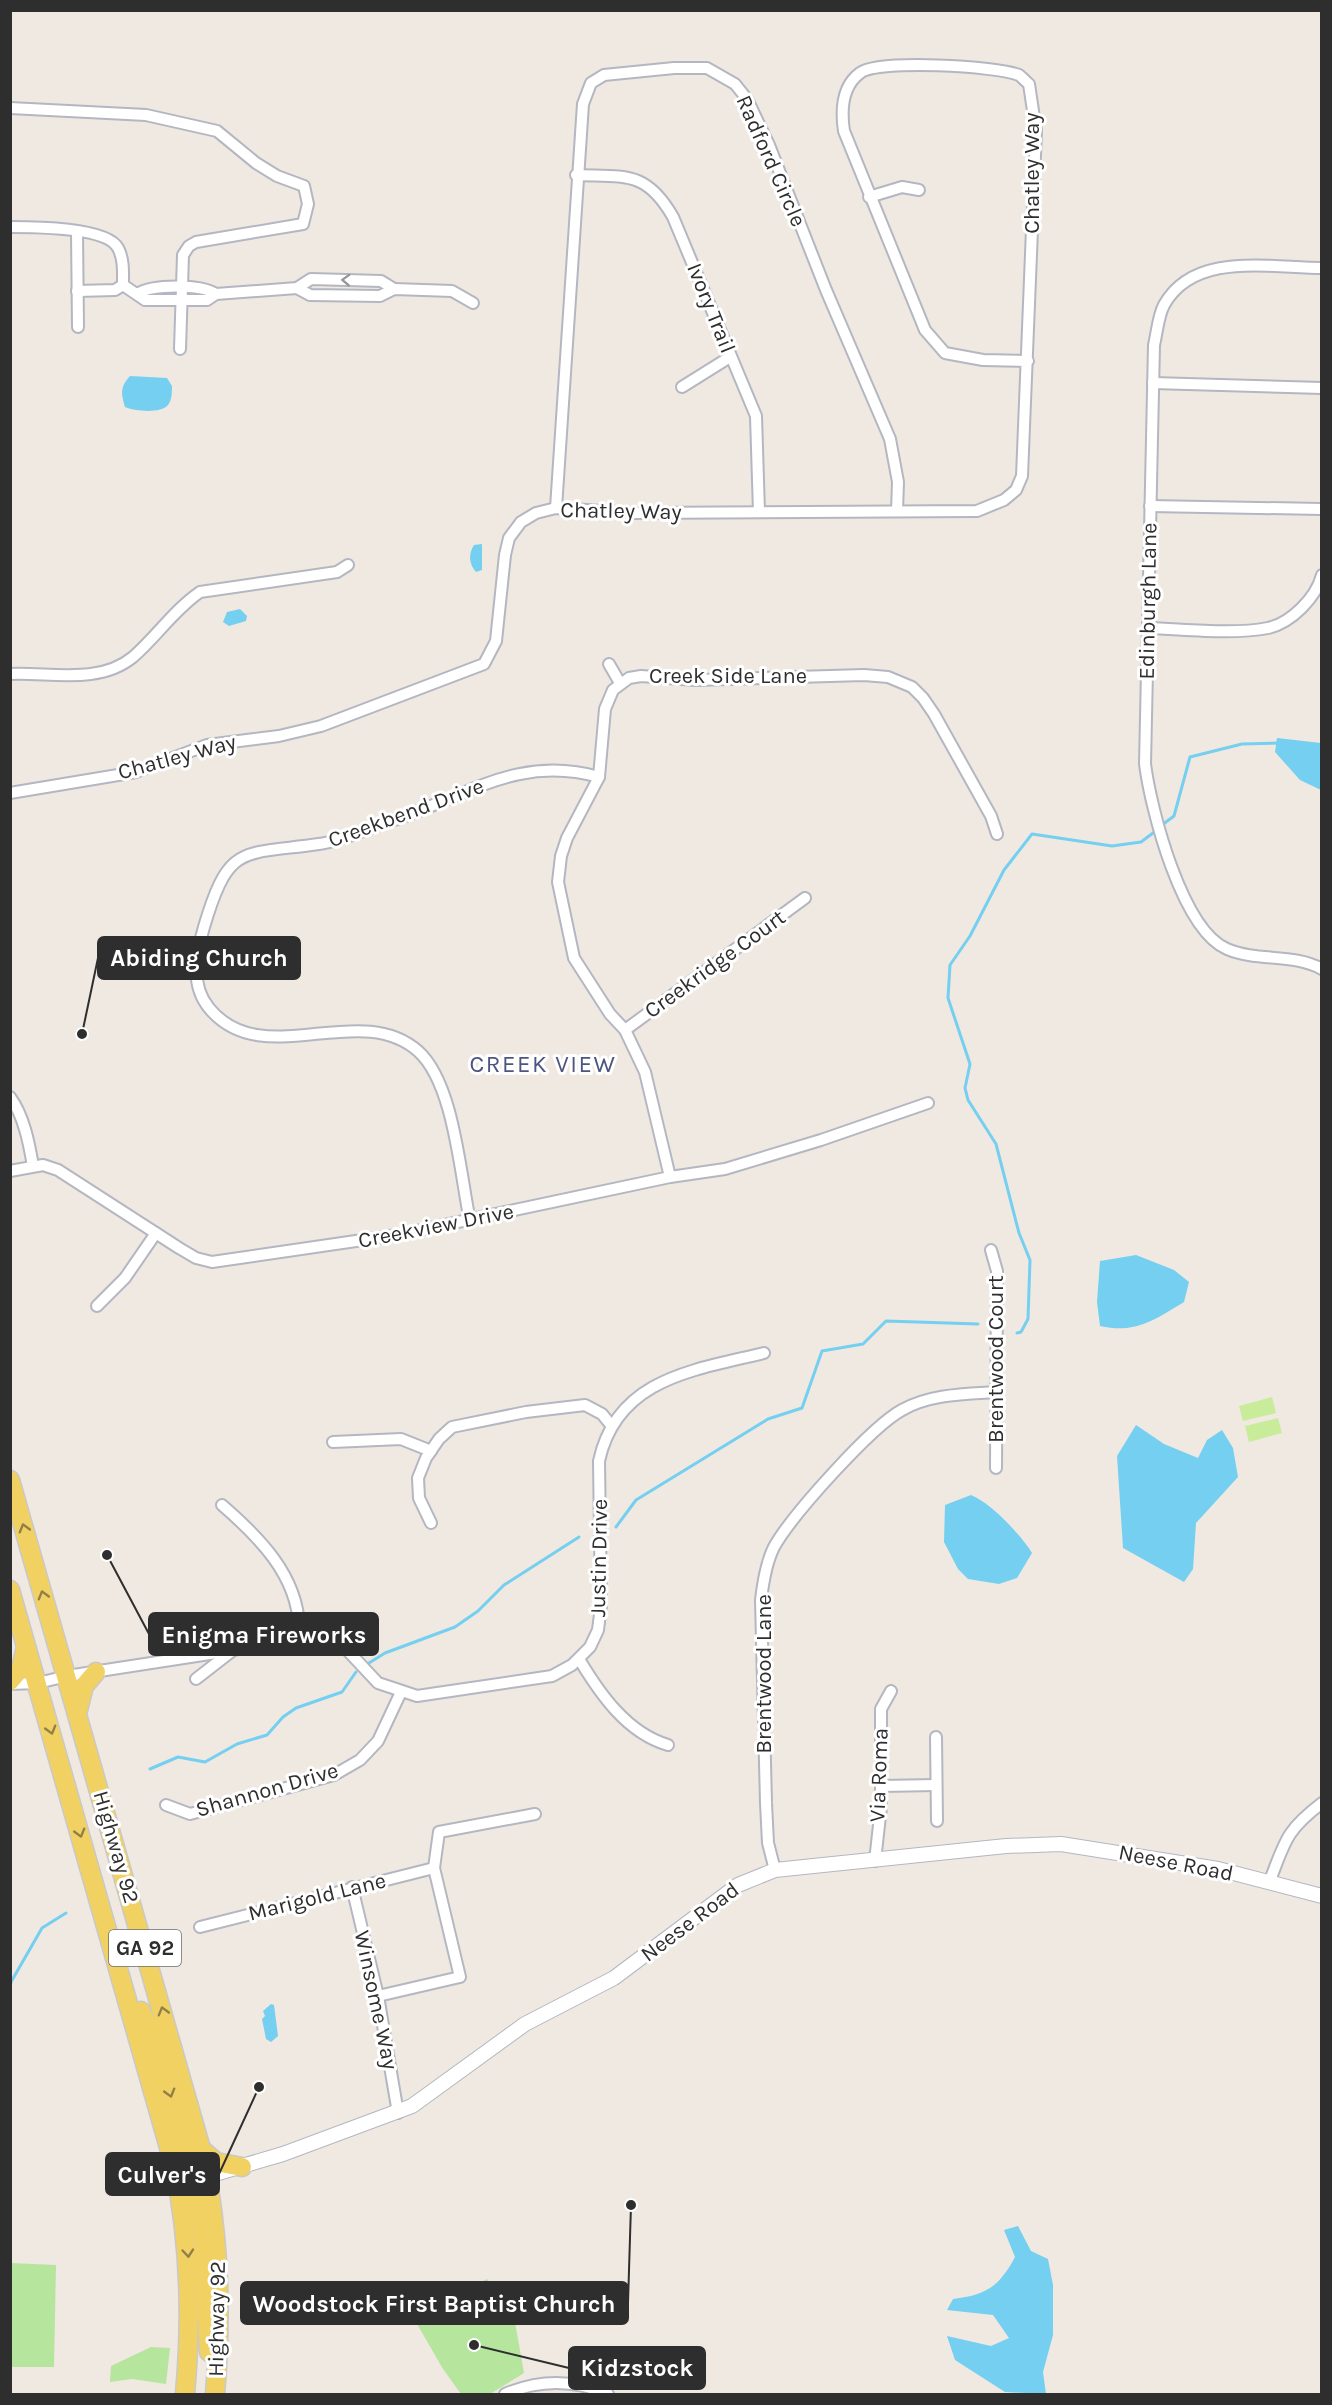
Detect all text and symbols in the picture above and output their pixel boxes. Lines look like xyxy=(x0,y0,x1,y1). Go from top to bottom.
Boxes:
street label: Radford Circle xyxy=(730,91,812,231)
street label: Chatley Way xyxy=(1019,112,1045,234)
street label: Ivory Trail xyxy=(681,259,741,357)
one-way arrow xyxy=(341,274,350,286)
street label: Chatley Way xyxy=(560,497,682,525)
street label: Edinburgh Lane xyxy=(1134,522,1162,680)
street label: Creek Side Lane xyxy=(649,663,807,689)
street label: Chatley Way xyxy=(115,729,239,785)
street label: Creekbend Drive xyxy=(325,773,487,853)
street label: Creekridge Court xyxy=(639,904,791,1024)
callout: Abiding Church xyxy=(98,937,300,979)
text: Abiding Church xyxy=(110,944,288,972)
district label: CREEK VIEW xyxy=(470,1050,616,1078)
street label: Creekview Drive xyxy=(356,1198,516,1254)
street label: Brentwood Court xyxy=(983,1275,1009,1443)
street label: Justin Drive xyxy=(585,1499,613,1617)
one-way arrow xyxy=(19,1523,31,1534)
one-way arrow xyxy=(38,1590,50,1601)
street label: Brentwood Lane xyxy=(751,1594,777,1754)
callout: Enigma Fireworks xyxy=(149,1613,378,1655)
text: Enigma Fireworks xyxy=(162,1621,366,1649)
one-way arrow xyxy=(44,1724,56,1735)
street label: Via Roma xyxy=(864,1727,894,1823)
street label: Shannon Drive xyxy=(193,1757,341,1823)
street label: Highway 92 xyxy=(88,1788,144,1906)
one-way arrow xyxy=(73,1828,85,1838)
street label: Neese Road xyxy=(1116,1839,1236,1887)
street label: Marigold Lane xyxy=(245,1867,389,1927)
street label: Neese Road xyxy=(636,1877,744,1967)
street label: Winsome Way xyxy=(349,1928,403,2072)
road number: GA 92 xyxy=(109,1930,181,1966)
one-way arrow xyxy=(157,2006,170,2016)
one-way arrow xyxy=(163,2087,175,2098)
callout: Culver's xyxy=(106,2153,219,2195)
text: Culver's xyxy=(117,2161,207,2189)
one-way arrow xyxy=(181,2248,194,2257)
street label: Highway 92 xyxy=(203,2261,231,2377)
callout: Woodstock First Baptist Church xyxy=(241,2282,628,2324)
text: Woodstock First Baptist Church xyxy=(252,2290,616,2318)
callout: Kidzstock xyxy=(569,2347,705,2389)
text: Kidzstock xyxy=(581,2354,693,2382)

